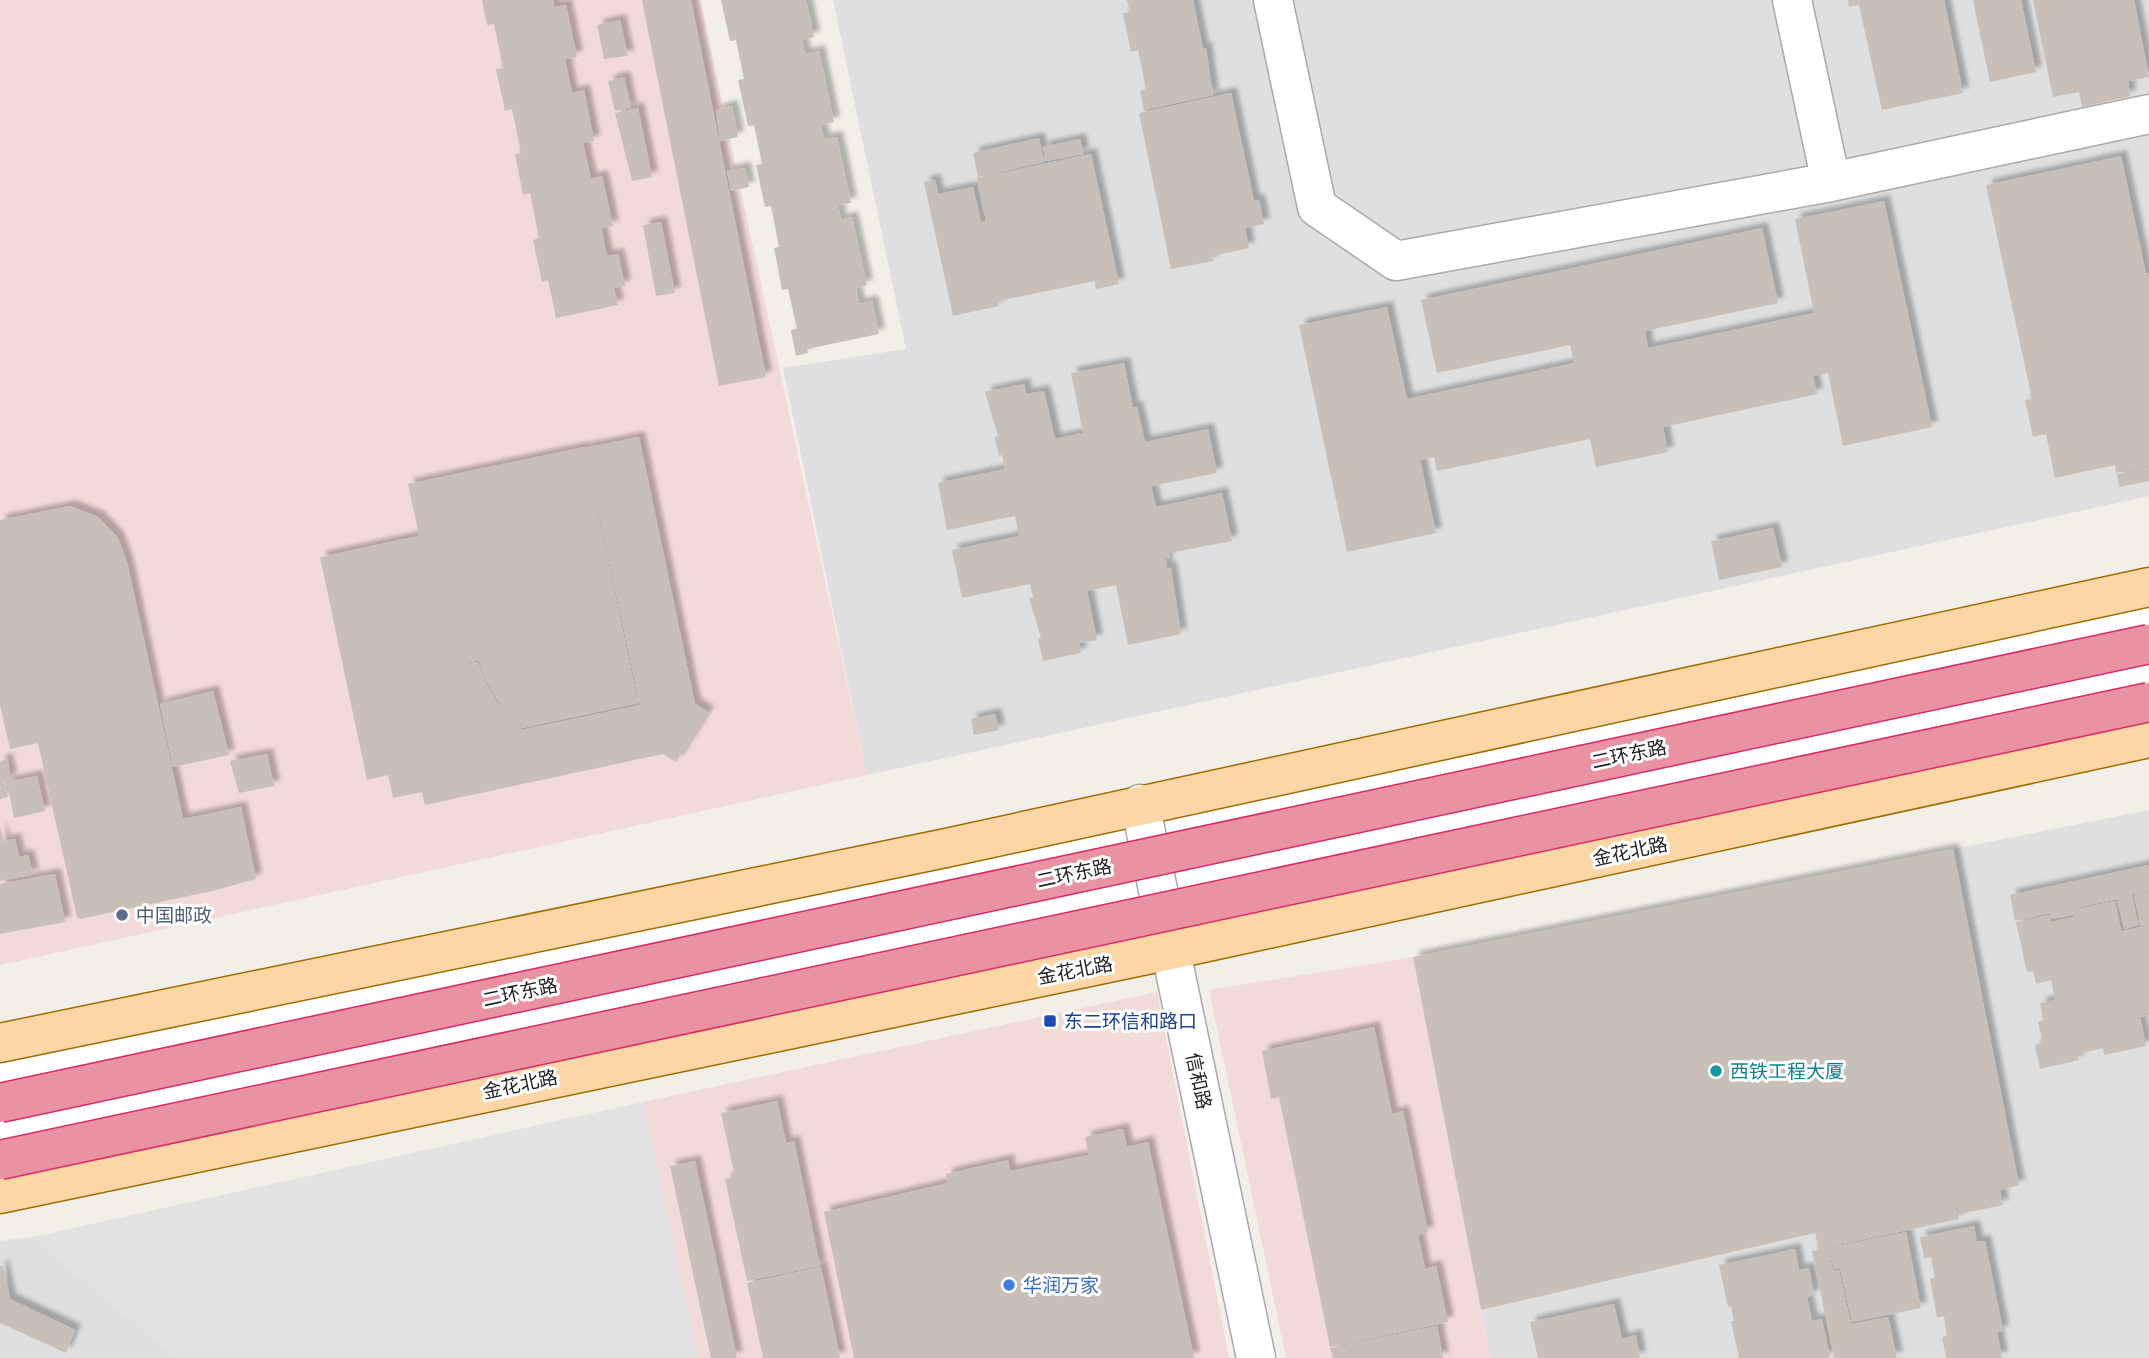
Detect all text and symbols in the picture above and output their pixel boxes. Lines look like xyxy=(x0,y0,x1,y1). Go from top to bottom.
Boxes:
street label: 二环东路 xyxy=(1589,734,1669,774)
street label: 金花北路 xyxy=(1590,831,1670,871)
street label: 二环东路 xyxy=(1034,853,1114,893)
place label: 中国邮政 xyxy=(136,903,212,927)
marker: 中国邮政 xyxy=(114,907,130,923)
street label: 金花北路 xyxy=(1035,951,1115,989)
street label: 二环东路 xyxy=(480,972,560,1012)
place label: 东二环信和路口 xyxy=(1064,1009,1197,1033)
marker: 东二环信和路口 xyxy=(1042,1013,1058,1029)
street label: 信和路 xyxy=(1181,1051,1217,1111)
place label: 西铁工程大厦 xyxy=(1730,1059,1844,1083)
marker: 西铁工程大厦 xyxy=(1708,1063,1724,1079)
street label: 金花北路 xyxy=(480,1064,560,1104)
place label: 华润万家 xyxy=(1023,1273,1099,1297)
marker: 华润万家 xyxy=(1001,1277,1017,1293)

